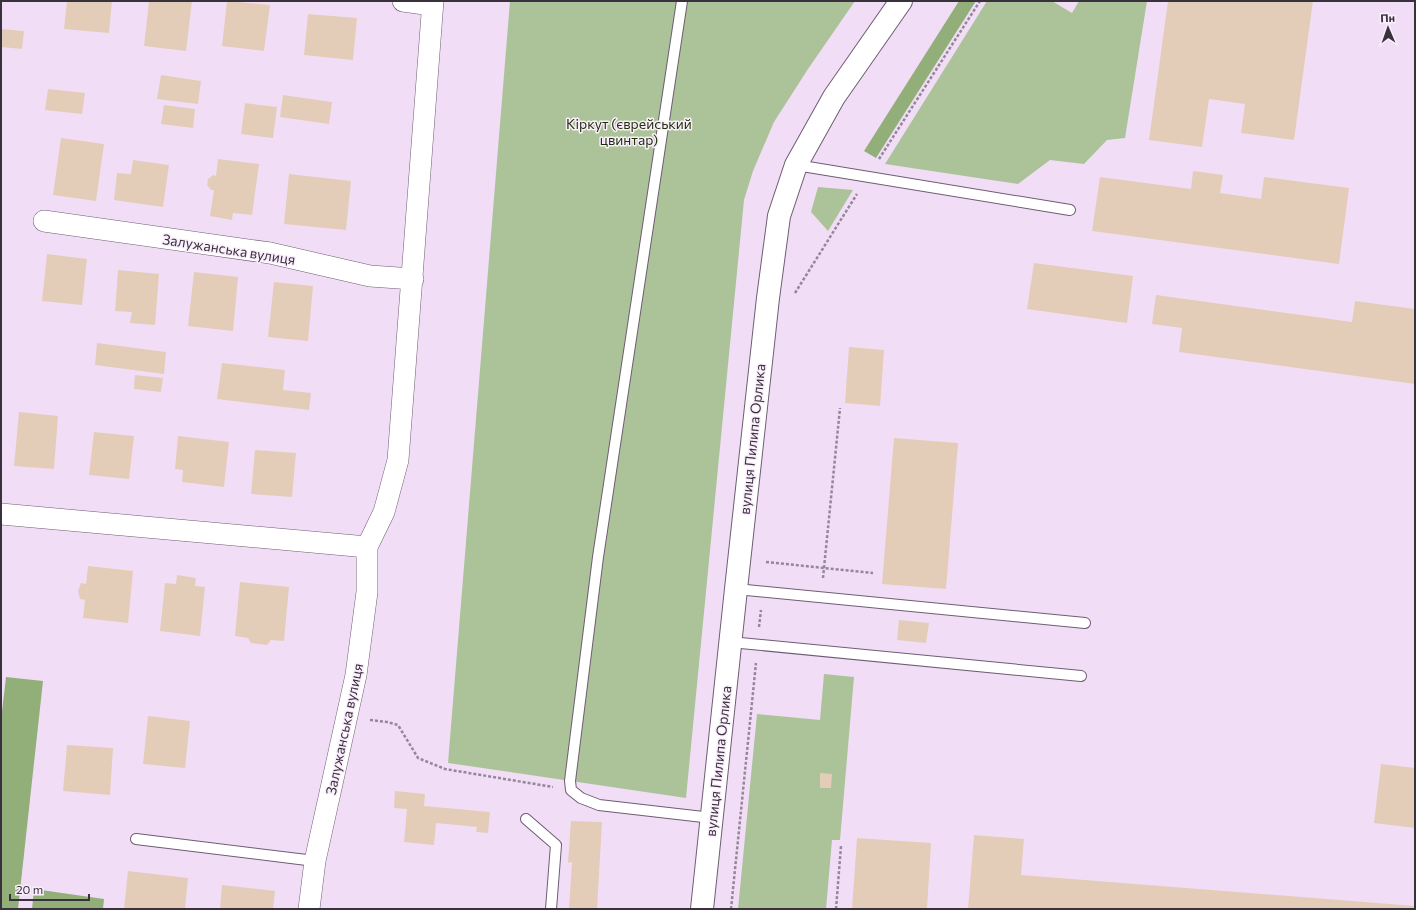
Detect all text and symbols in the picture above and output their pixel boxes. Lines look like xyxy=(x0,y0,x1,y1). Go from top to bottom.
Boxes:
north arrow xyxy=(1368,8,1408,48)
text: Пн xyxy=(1380,11,1395,24)
park label: Кіркут (єврейський цвинтар) xyxy=(566,115,692,148)
street label: Залужанська вулиця xyxy=(161,230,297,268)
street label: вулиця Пилипа Орлика xyxy=(736,363,768,515)
street label: Залужанська вулиця xyxy=(322,662,366,796)
street label: вулиця Пилипа Орлика xyxy=(702,685,734,837)
scale bar xyxy=(10,876,89,902)
text: 20 m xyxy=(16,882,43,896)

